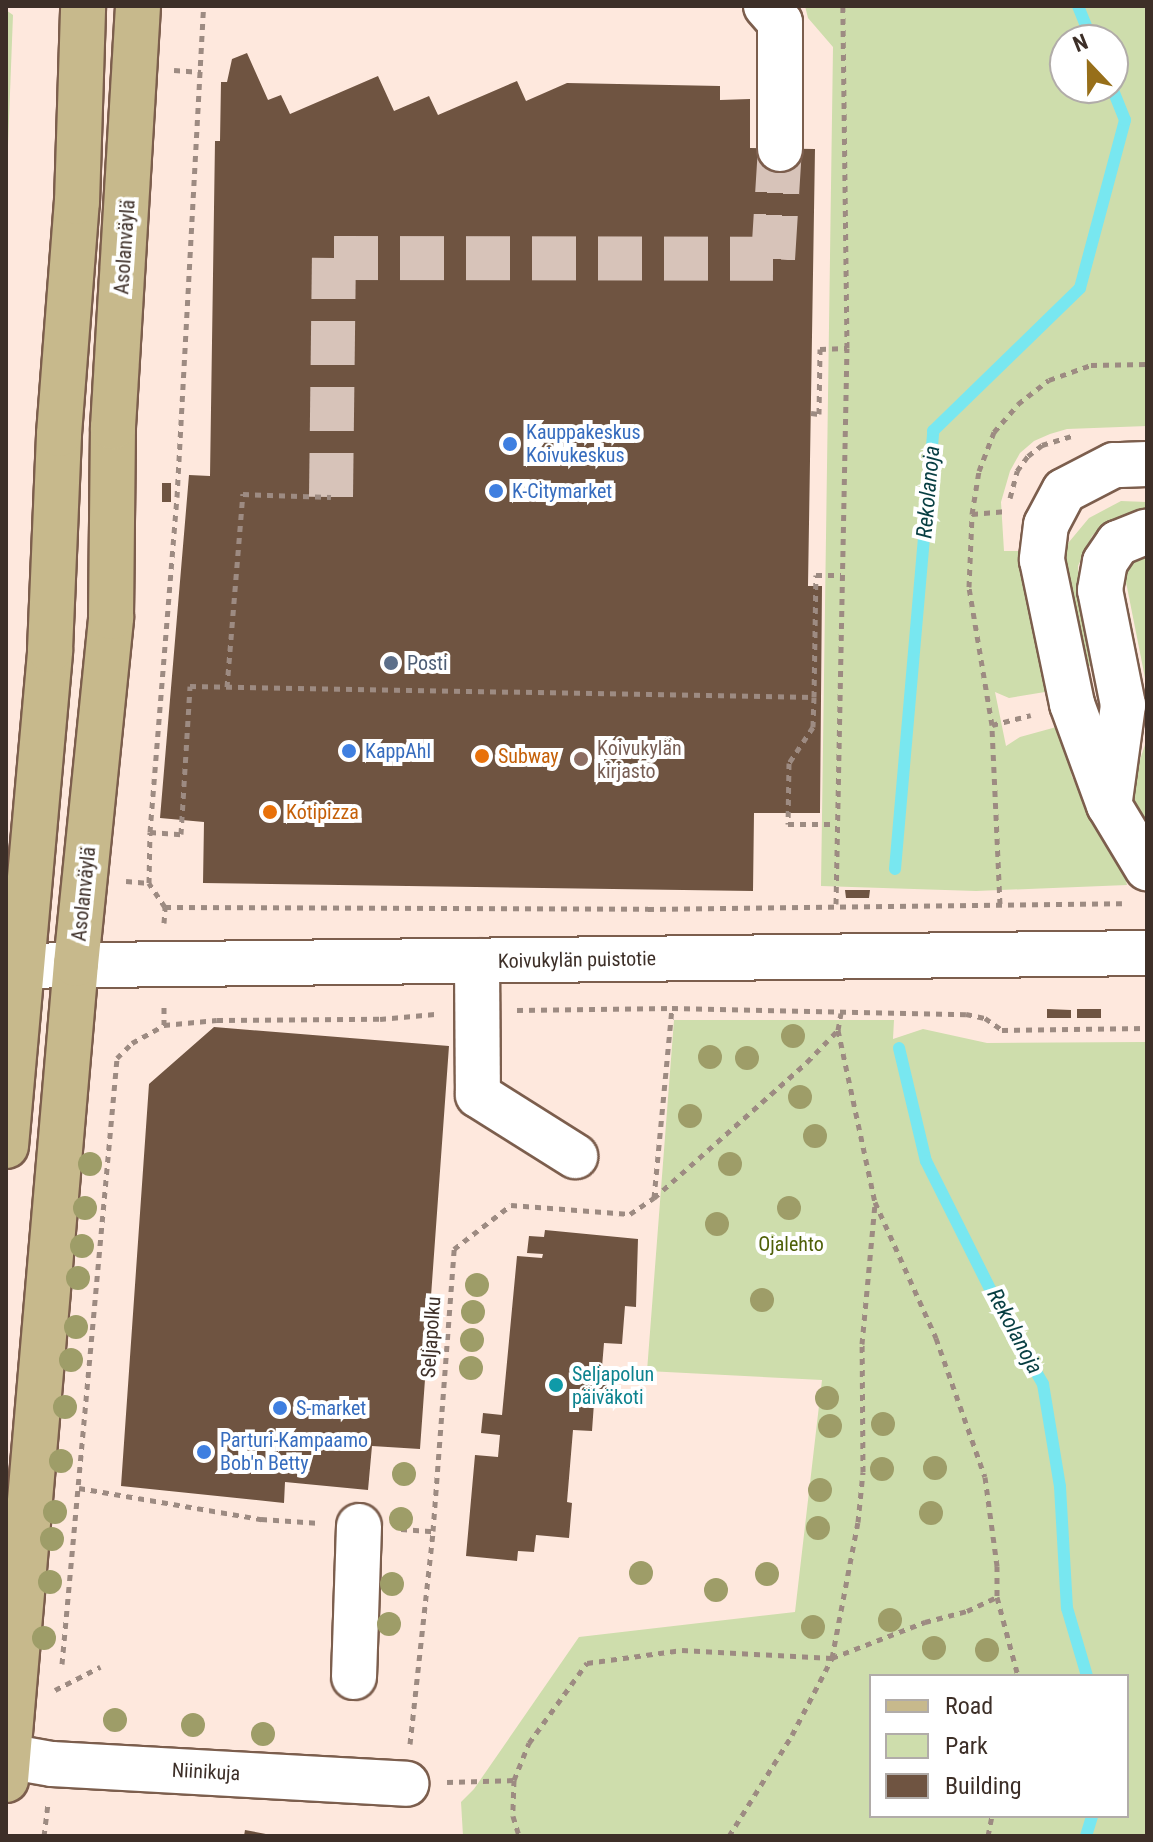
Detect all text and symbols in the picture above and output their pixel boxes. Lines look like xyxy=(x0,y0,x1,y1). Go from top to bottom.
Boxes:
north arrow xyxy=(1049,24,1129,104)
text: N xyxy=(1070,29,1091,57)
street label: Asolanväylä xyxy=(110,199,140,295)
place label: Kauppakeskus Koivukeskus xyxy=(526,420,641,467)
marker: Kauppakeskus Koivukeskus xyxy=(501,435,519,453)
water label: Rekolanoja xyxy=(911,445,945,539)
place label: K-Citymarket xyxy=(512,479,612,503)
marker: K-Citymarket xyxy=(487,482,505,500)
place label: Posti xyxy=(407,651,448,675)
marker: Posti xyxy=(382,654,400,672)
place label: Koivukylän kirjasto xyxy=(597,736,682,783)
place label: KappAhl xyxy=(365,739,431,763)
marker: KappAhl xyxy=(340,742,358,760)
place label: Subway xyxy=(498,744,559,768)
marker: Subway xyxy=(473,747,491,765)
marker: Koivukylän kirjasto xyxy=(572,750,590,768)
place label: Kotipizza xyxy=(286,800,359,824)
marker: Kotipizza xyxy=(261,803,279,821)
street label: Asolanväylä xyxy=(67,846,101,942)
street label: Koivukylän puistotie xyxy=(498,947,656,973)
park label: Ojalehto xyxy=(758,1232,824,1256)
water label: Rekolanoja xyxy=(982,1284,1048,1378)
street label: Seljapolku xyxy=(416,1295,446,1379)
place label: Seljapolun päiväkoti xyxy=(572,1362,654,1409)
marker: Seljapolun päiväkoti xyxy=(547,1376,565,1394)
place label: S-market xyxy=(296,1396,366,1420)
marker: S-market xyxy=(271,1399,289,1417)
place label: Parturi-Kampaamo Bob'n Betty xyxy=(220,1428,368,1475)
marker: Parturi-Kampaamo Bob'n Betty xyxy=(195,1443,213,1461)
legend xyxy=(869,1674,1129,1818)
text: Road xyxy=(945,1692,993,1720)
text: Park xyxy=(945,1732,988,1760)
street label: Niinikuja xyxy=(171,1758,241,1786)
text: Building xyxy=(945,1772,1022,1800)

